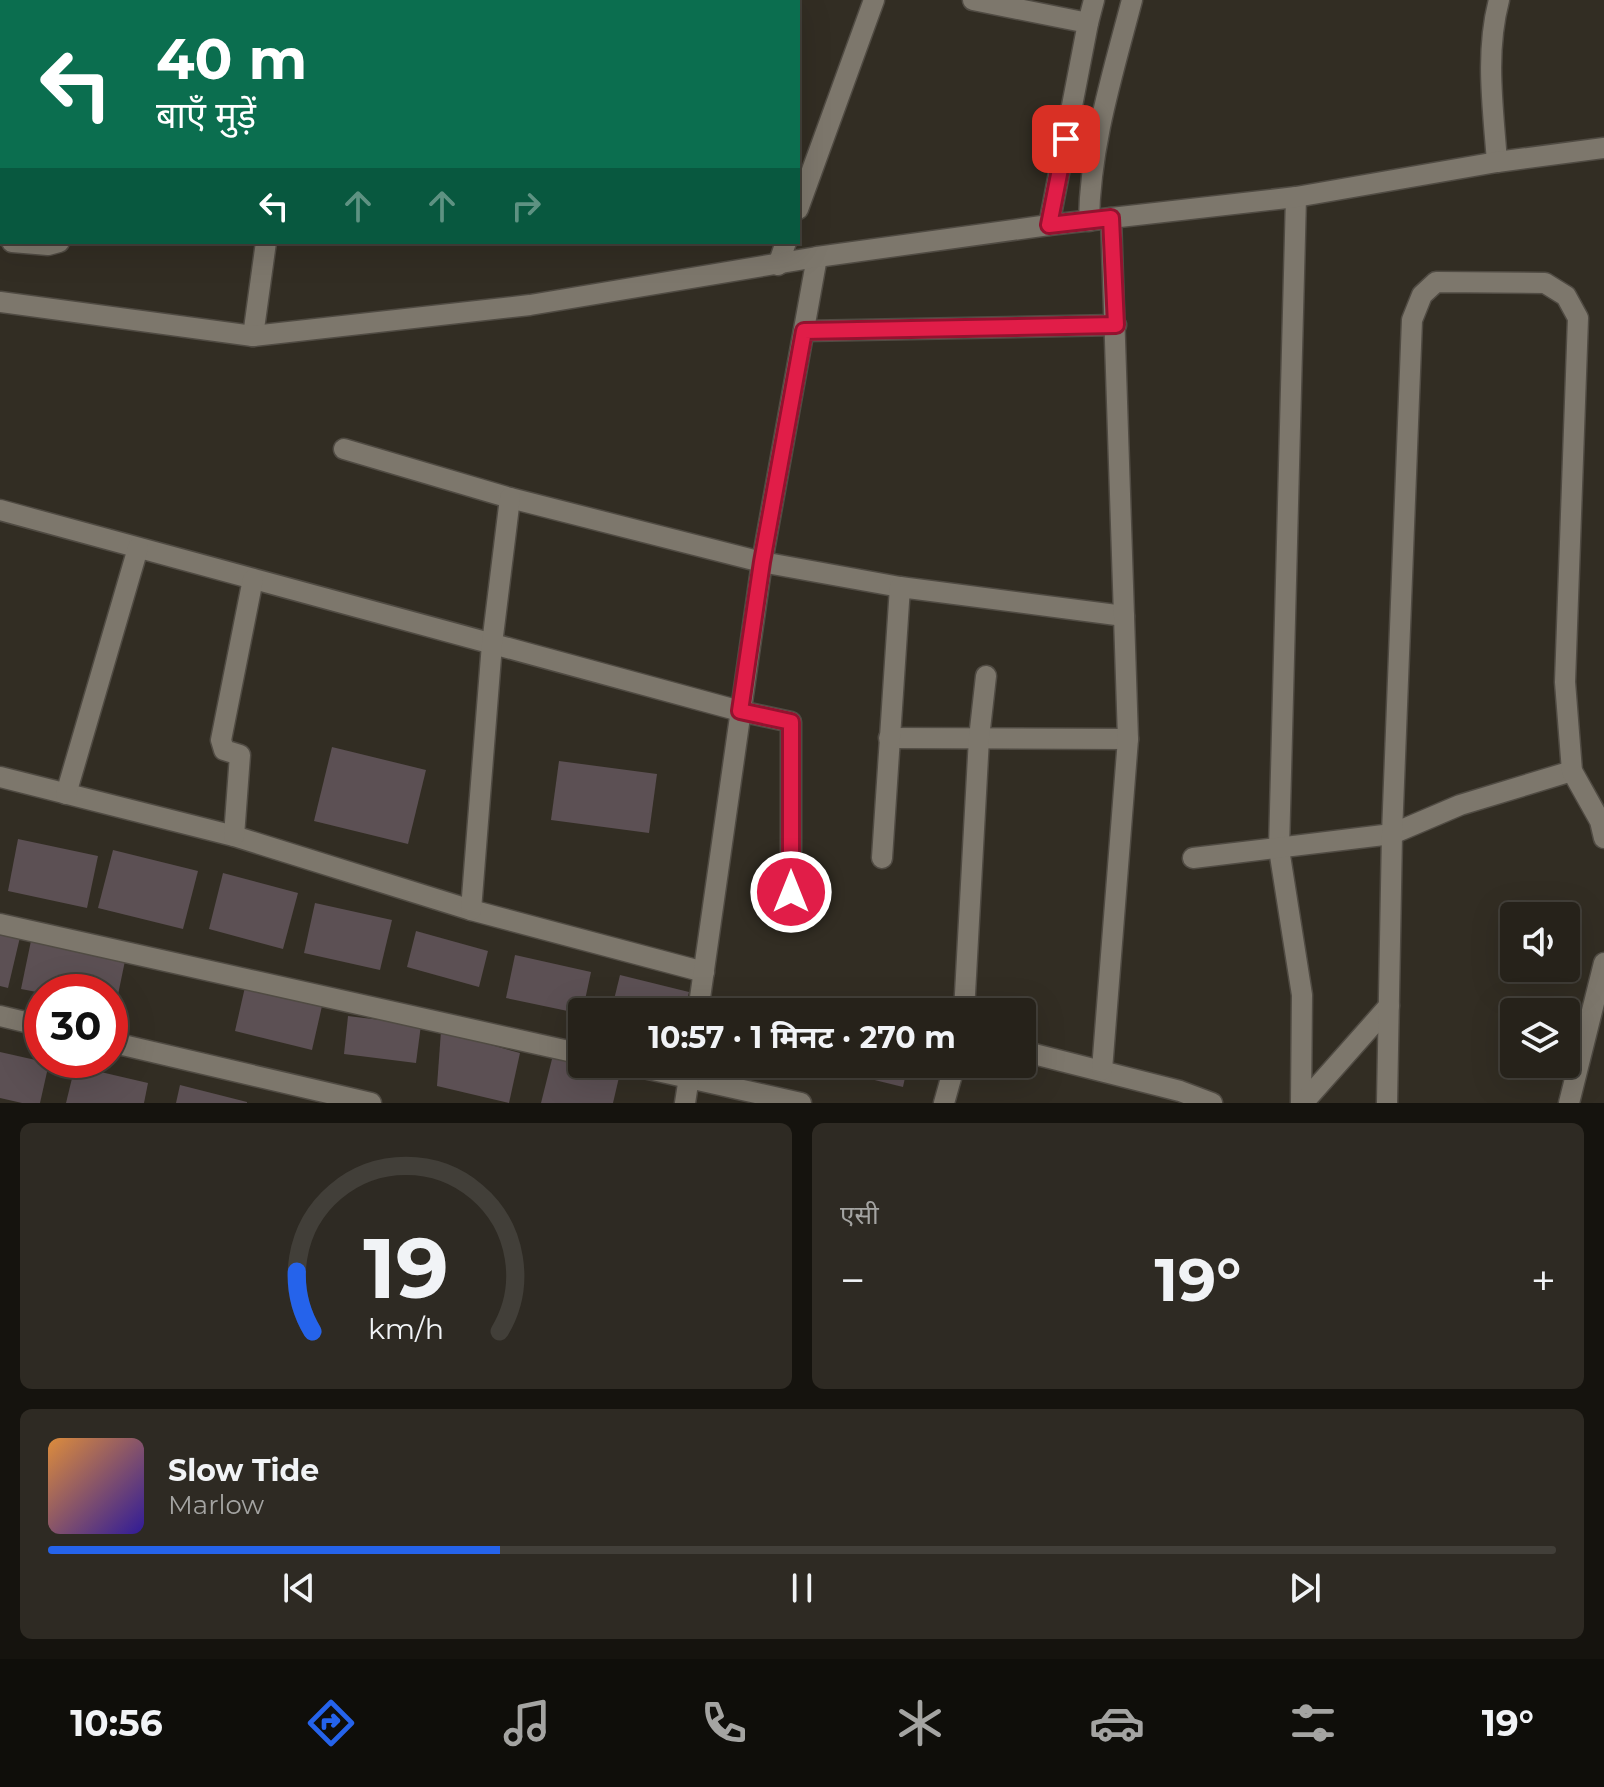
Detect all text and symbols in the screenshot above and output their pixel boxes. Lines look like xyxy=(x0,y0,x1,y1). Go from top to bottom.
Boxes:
text: 40 m xyxy=(156,25,307,93)
icon: left xyxy=(24,32,128,136)
text: बाएँ मुड़ें xyxy=(156,93,256,137)
pin xyxy=(1032,105,1100,173)
icon: arrive xyxy=(1044,117,1088,161)
icon: left xyxy=(252,184,296,228)
icon: ahead xyxy=(336,184,380,228)
icon: ahead xyxy=(420,184,464,228)
icon: right xyxy=(504,184,548,228)
position arrow xyxy=(749,850,833,934)
map controls xyxy=(1500,902,1580,1078)
button: sound xyxy=(1500,902,1580,982)
speed limit sign: 30 xyxy=(24,974,128,1078)
button: layers xyxy=(1500,998,1580,1078)
text: 10:57 · 1 मिनट · 270 m xyxy=(648,1019,956,1056)
text: एसी xyxy=(840,1199,879,1231)
text: 19 xyxy=(363,1217,449,1319)
text: 19° xyxy=(1155,1243,1241,1316)
text: − xyxy=(840,1253,865,1307)
text: + xyxy=(1531,1253,1556,1307)
text: km/h xyxy=(368,1311,444,1346)
text: Slow Tide xyxy=(168,1452,319,1489)
text: Marlow xyxy=(168,1489,264,1521)
icon: previous xyxy=(277,1566,321,1610)
icon: pause xyxy=(780,1566,824,1610)
icon: next xyxy=(1283,1566,1327,1610)
icon: directions xyxy=(303,1695,359,1751)
icon: music xyxy=(499,1695,555,1751)
icon: phone xyxy=(696,1695,752,1751)
icon: climate xyxy=(892,1695,948,1751)
icon: car xyxy=(1089,1695,1145,1751)
icon: filters xyxy=(1285,1695,1341,1751)
text: 10:56 xyxy=(70,1701,163,1745)
text: 19° xyxy=(1482,1701,1534,1745)

